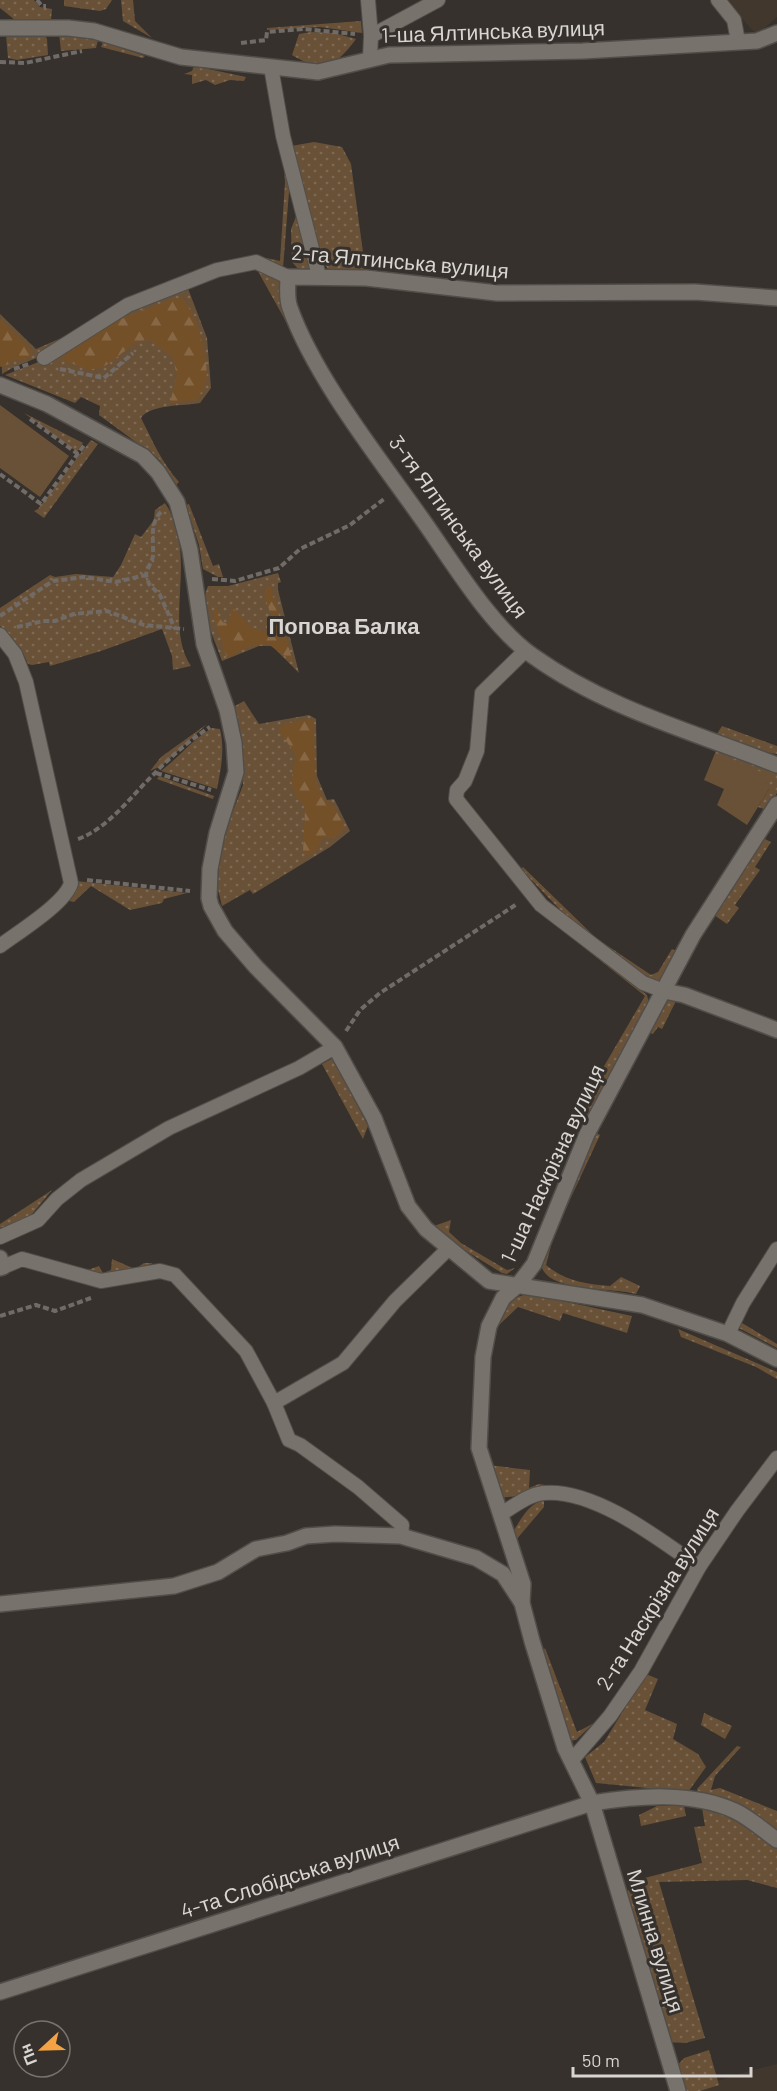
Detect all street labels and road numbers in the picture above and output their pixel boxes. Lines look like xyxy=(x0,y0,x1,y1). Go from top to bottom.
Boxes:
street label: 1-ша Ялтинська вулиця xyxy=(381,14,605,47)
street label: 2-га Ялтинська вулиця xyxy=(290,239,510,282)
street label: 3-тя Ялтинська вулиця xyxy=(385,430,534,622)
street label: 1-ша Наскрізна вулиця xyxy=(495,1060,609,1267)
street label: 2-га Наскрізна вулиця xyxy=(590,1502,723,1694)
street label: 4-та Слобідська вулиця xyxy=(177,1828,402,1923)
street label: Млинна вулиця xyxy=(623,1866,690,2015)

